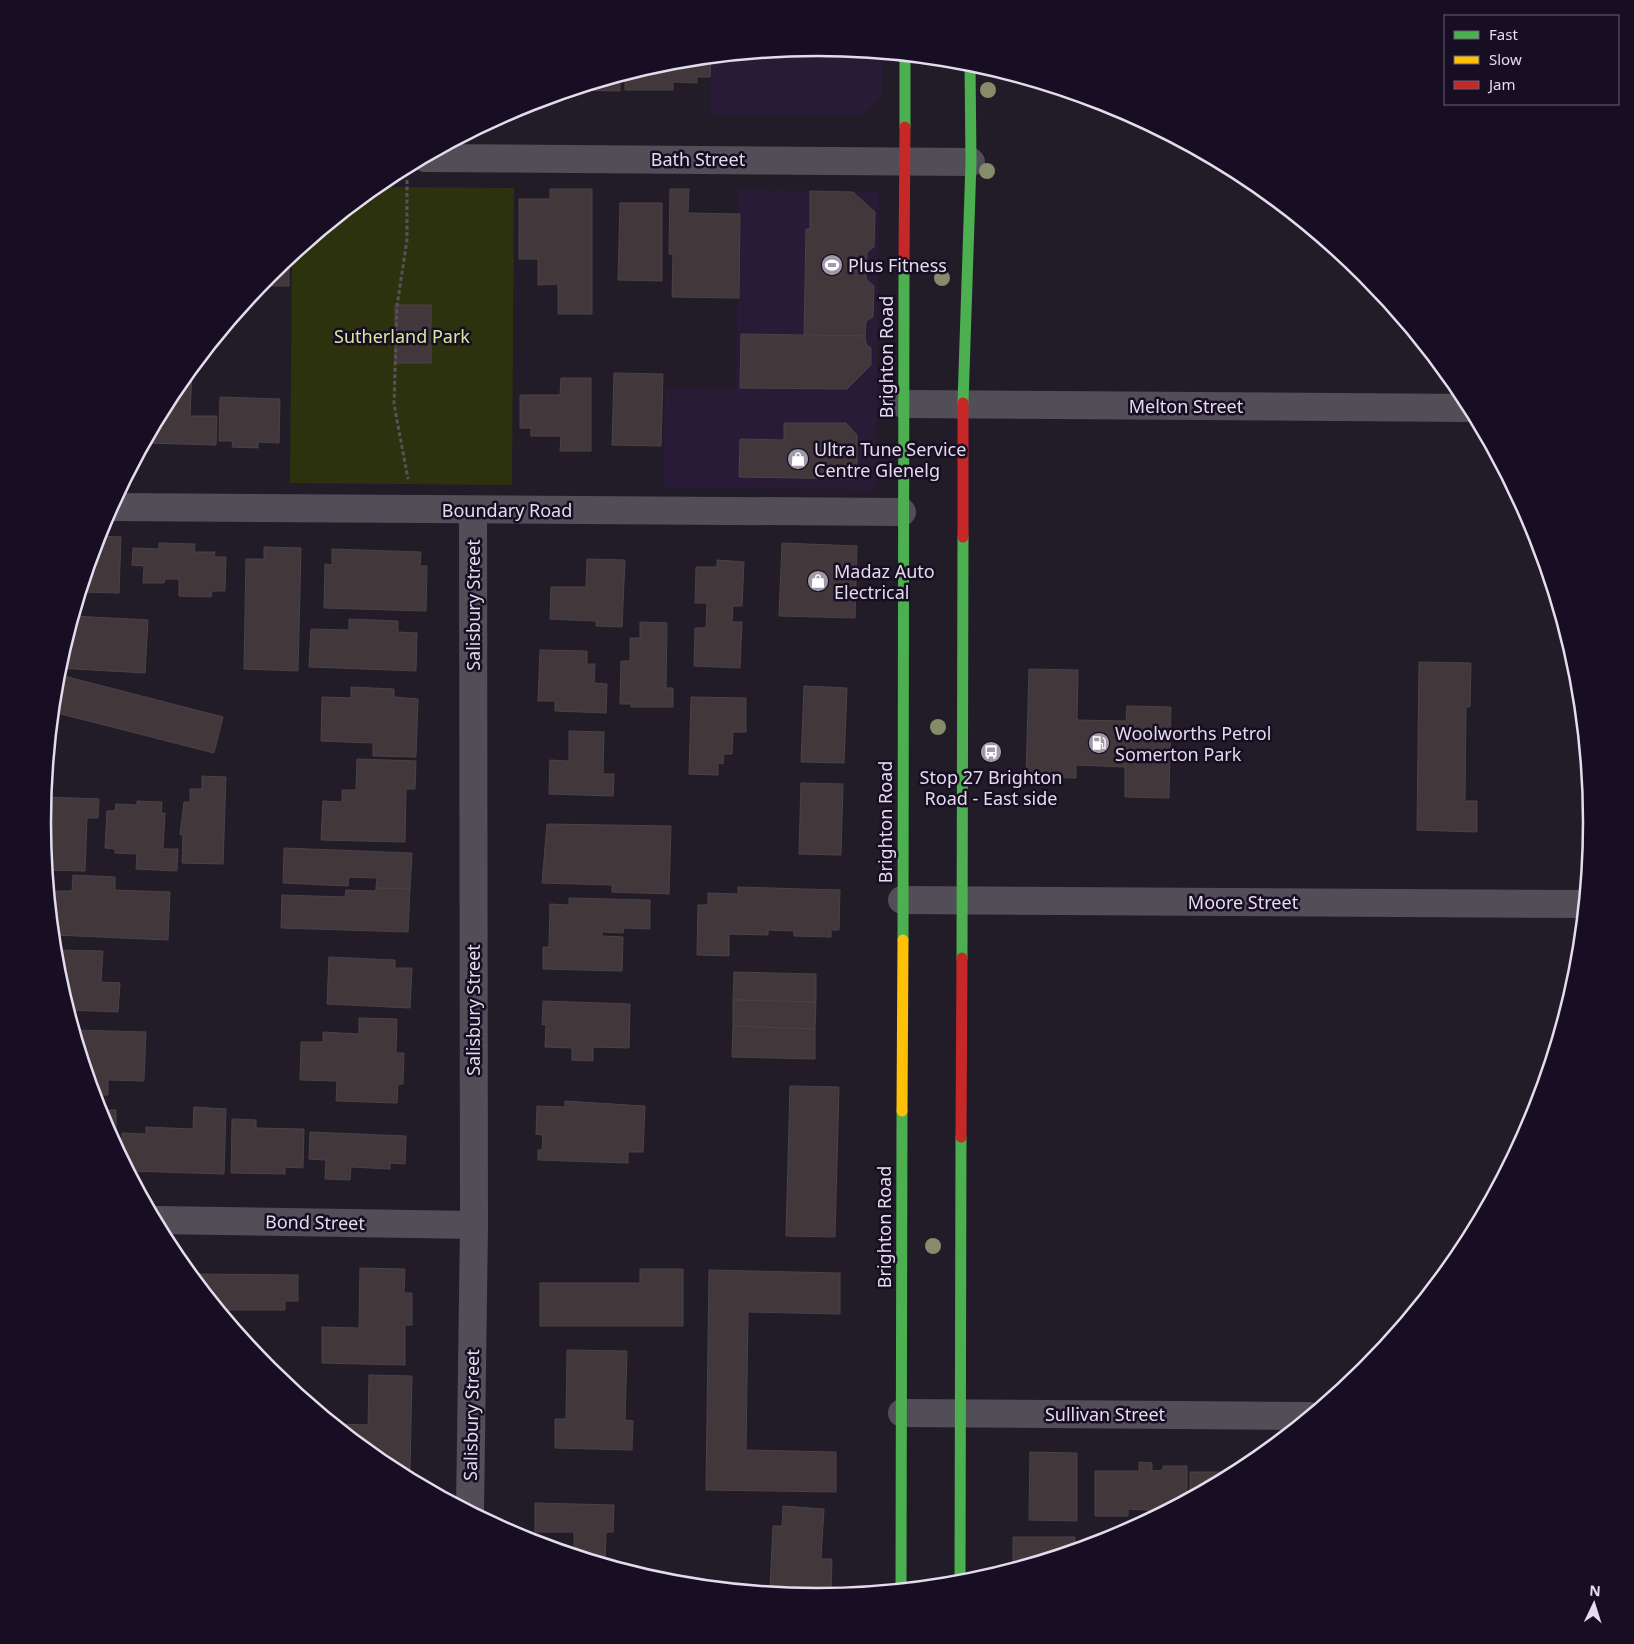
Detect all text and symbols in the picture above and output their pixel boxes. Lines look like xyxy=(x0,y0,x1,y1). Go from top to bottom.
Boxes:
legend xyxy=(1444,15,1619,105)
text: Fast xyxy=(1489,24,1518,44)
text: Slow xyxy=(1489,49,1522,69)
text: Jam xyxy=(1487,74,1516,94)
street label: Bath Street xyxy=(651,147,746,171)
sports icon: Plus Fitness xyxy=(820,253,844,277)
place label: Plus Fitness xyxy=(848,253,947,277)
street label: Brighton Road xyxy=(874,296,898,418)
park label: Sutherland Park xyxy=(334,324,470,348)
street label: Melton Street xyxy=(1129,394,1244,418)
place label: Ultra Tune Service Centre Glenelg xyxy=(814,437,966,482)
shop icon: Ultra Tune Service Centre Glenelg xyxy=(786,447,810,471)
street label: Boundary Road xyxy=(442,498,572,522)
street label: Salisbury Street xyxy=(461,539,485,671)
place label: Madaz Auto Electrical xyxy=(834,559,935,604)
shop icon: Madaz Auto Electrical xyxy=(806,569,830,593)
place label: Woolworths Petrol Somerton Park xyxy=(1115,721,1271,766)
fuel station icon: Woolworths Petrol Somerton Park xyxy=(1087,731,1111,755)
bus stop icon: Stop 27 Brighton Road - East side xyxy=(979,740,1003,764)
street label: Brighton Road xyxy=(873,761,897,883)
place label: Stop 27 Brighton Road - East side xyxy=(920,765,1062,810)
street label: Moore Street xyxy=(1188,890,1299,914)
street label: Salisbury Street xyxy=(461,944,485,1076)
street label: Brighton Road xyxy=(872,1166,896,1288)
street label: Bond Street xyxy=(265,1209,366,1235)
street label: Salisbury Street xyxy=(458,1348,484,1481)
street label: Sullivan Street xyxy=(1045,1402,1166,1426)
north arrow xyxy=(1569,1579,1619,1629)
text: N xyxy=(1589,1581,1601,1600)

